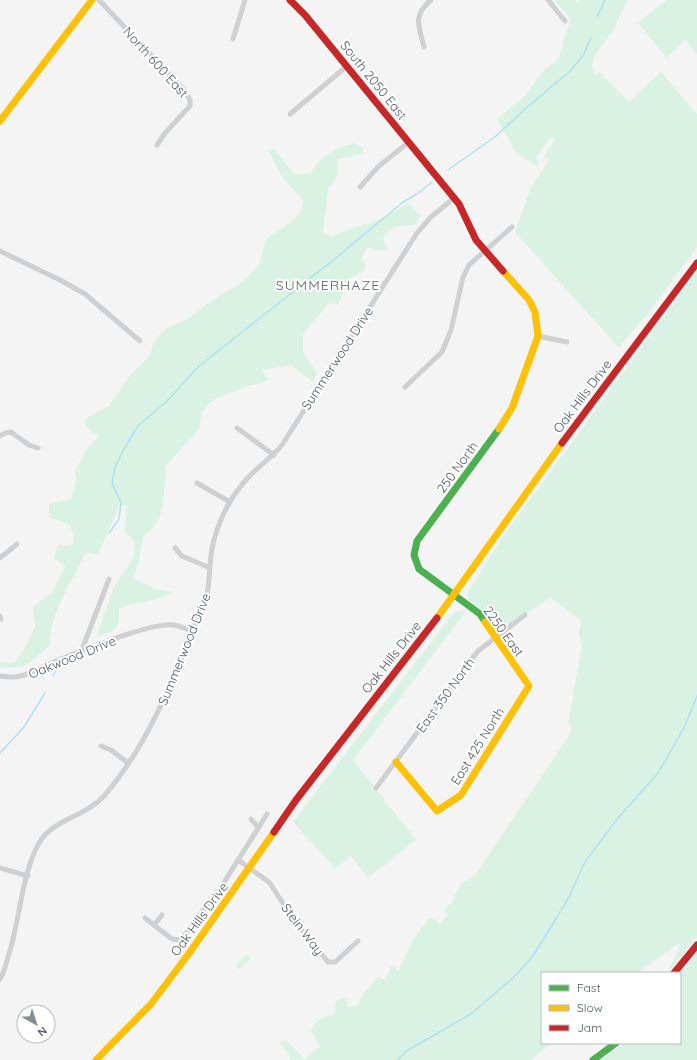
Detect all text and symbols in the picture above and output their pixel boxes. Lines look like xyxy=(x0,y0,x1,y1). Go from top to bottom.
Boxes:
street label: North 600 East xyxy=(120,23,192,101)
street label: South 2050 East xyxy=(337,37,411,123)
district label: SUMMERHAZE xyxy=(276,276,380,294)
street label: Summerwood Drive xyxy=(298,303,376,413)
street label: Oak Hills Drive xyxy=(549,356,615,436)
street label: 250 North xyxy=(433,438,481,496)
street label: Summerwood Drive xyxy=(154,591,214,707)
street label: 2250 East xyxy=(480,603,528,659)
street label: Oak Hills Drive xyxy=(358,618,424,696)
street label: Oakwood Drive xyxy=(26,632,118,682)
street label: East 350 North xyxy=(412,654,478,736)
street label: East 425 North xyxy=(447,704,507,788)
street label: Oak Hills Drive xyxy=(167,879,231,959)
street label: Stein Way xyxy=(278,900,328,958)
legend xyxy=(541,972,681,1044)
text: Fast xyxy=(577,980,601,995)
text: Slow xyxy=(577,1000,603,1015)
north arrow xyxy=(16,1004,56,1044)
text: Jam xyxy=(577,1020,602,1035)
text: N xyxy=(35,1024,50,1040)

